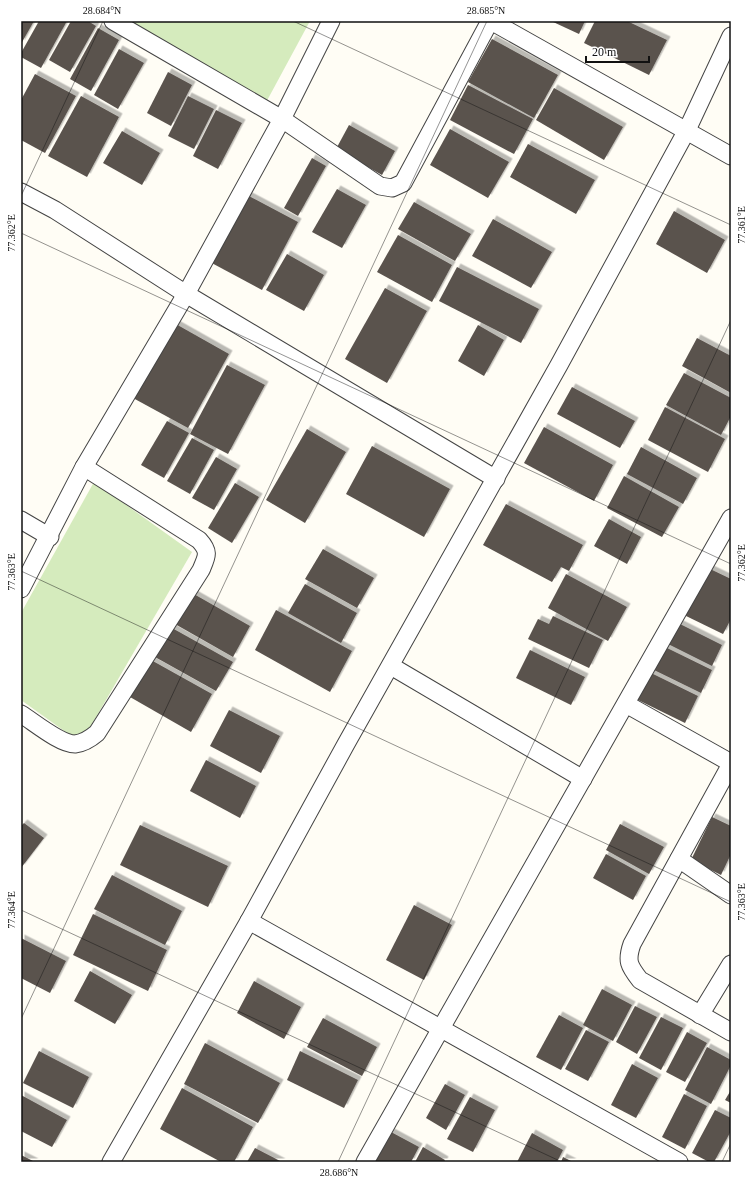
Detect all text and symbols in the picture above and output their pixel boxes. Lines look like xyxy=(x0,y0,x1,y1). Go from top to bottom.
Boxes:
text: 28.684°N xyxy=(83,5,121,16)
text: 28.685°N xyxy=(467,5,505,16)
scale bar xyxy=(586,38,649,64)
text: 20 m xyxy=(592,45,617,59)
text: 77.361°E xyxy=(736,206,747,244)
text: 77.362°E xyxy=(6,214,17,252)
text: 77.362°E xyxy=(736,544,747,582)
text: 77.363°E xyxy=(6,553,17,591)
text: 77.363°E xyxy=(736,883,747,921)
text: 77.364°E xyxy=(6,891,17,929)
text: 28.686°N xyxy=(320,1167,358,1178)

